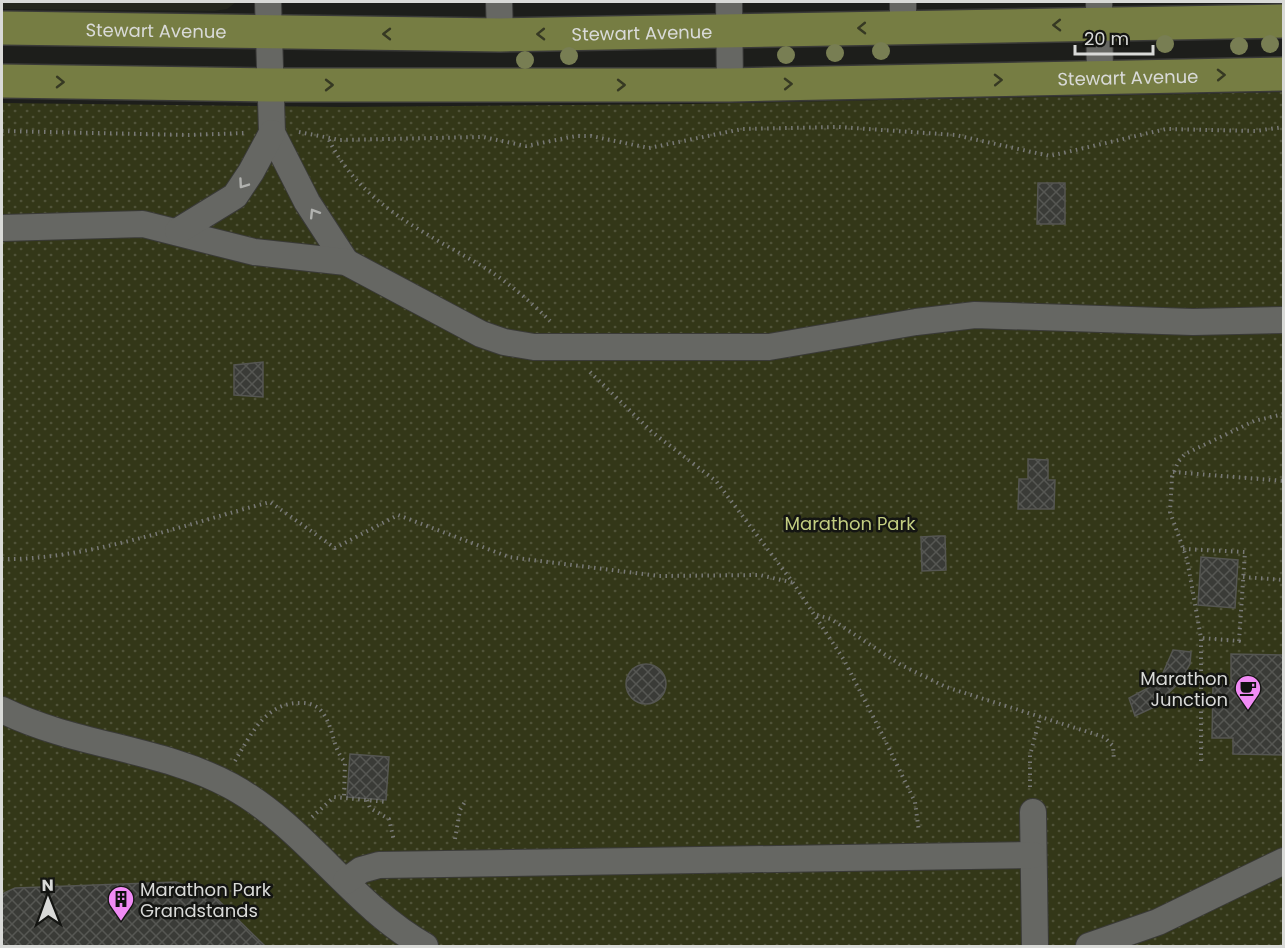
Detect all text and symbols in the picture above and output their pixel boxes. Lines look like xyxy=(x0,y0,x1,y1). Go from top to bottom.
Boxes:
street label: Stewart Avenue xyxy=(85,17,227,44)
scale bar xyxy=(1075,18,1153,56)
street label: Stewart Avenue xyxy=(571,19,713,46)
one-way arrow xyxy=(1053,19,1062,31)
one-way arrow xyxy=(858,22,867,35)
text: 20 m xyxy=(1084,26,1129,51)
one-way arrow xyxy=(382,28,391,40)
one-way arrow xyxy=(537,28,546,41)
street label: Stewart Avenue xyxy=(1057,63,1199,91)
one-way arrow xyxy=(1216,69,1225,82)
one-way arrow xyxy=(993,74,1002,87)
one-way arrow xyxy=(55,76,64,88)
one-way arrow xyxy=(784,78,793,90)
one-way arrow xyxy=(324,79,333,91)
one-way arrow xyxy=(616,79,625,92)
one-way arrow xyxy=(239,178,250,189)
one-way arrow xyxy=(309,209,321,219)
park label: Marathon Park xyxy=(784,511,916,536)
place label: Marathon Junction xyxy=(1140,666,1228,712)
cafe icon: Marathon Junction xyxy=(1233,673,1263,711)
north arrow xyxy=(18,870,78,930)
text: N xyxy=(42,874,54,897)
place label: Marathon Park Grandstands xyxy=(140,877,272,923)
building icon: Marathon Park Grandstands xyxy=(106,884,136,922)

